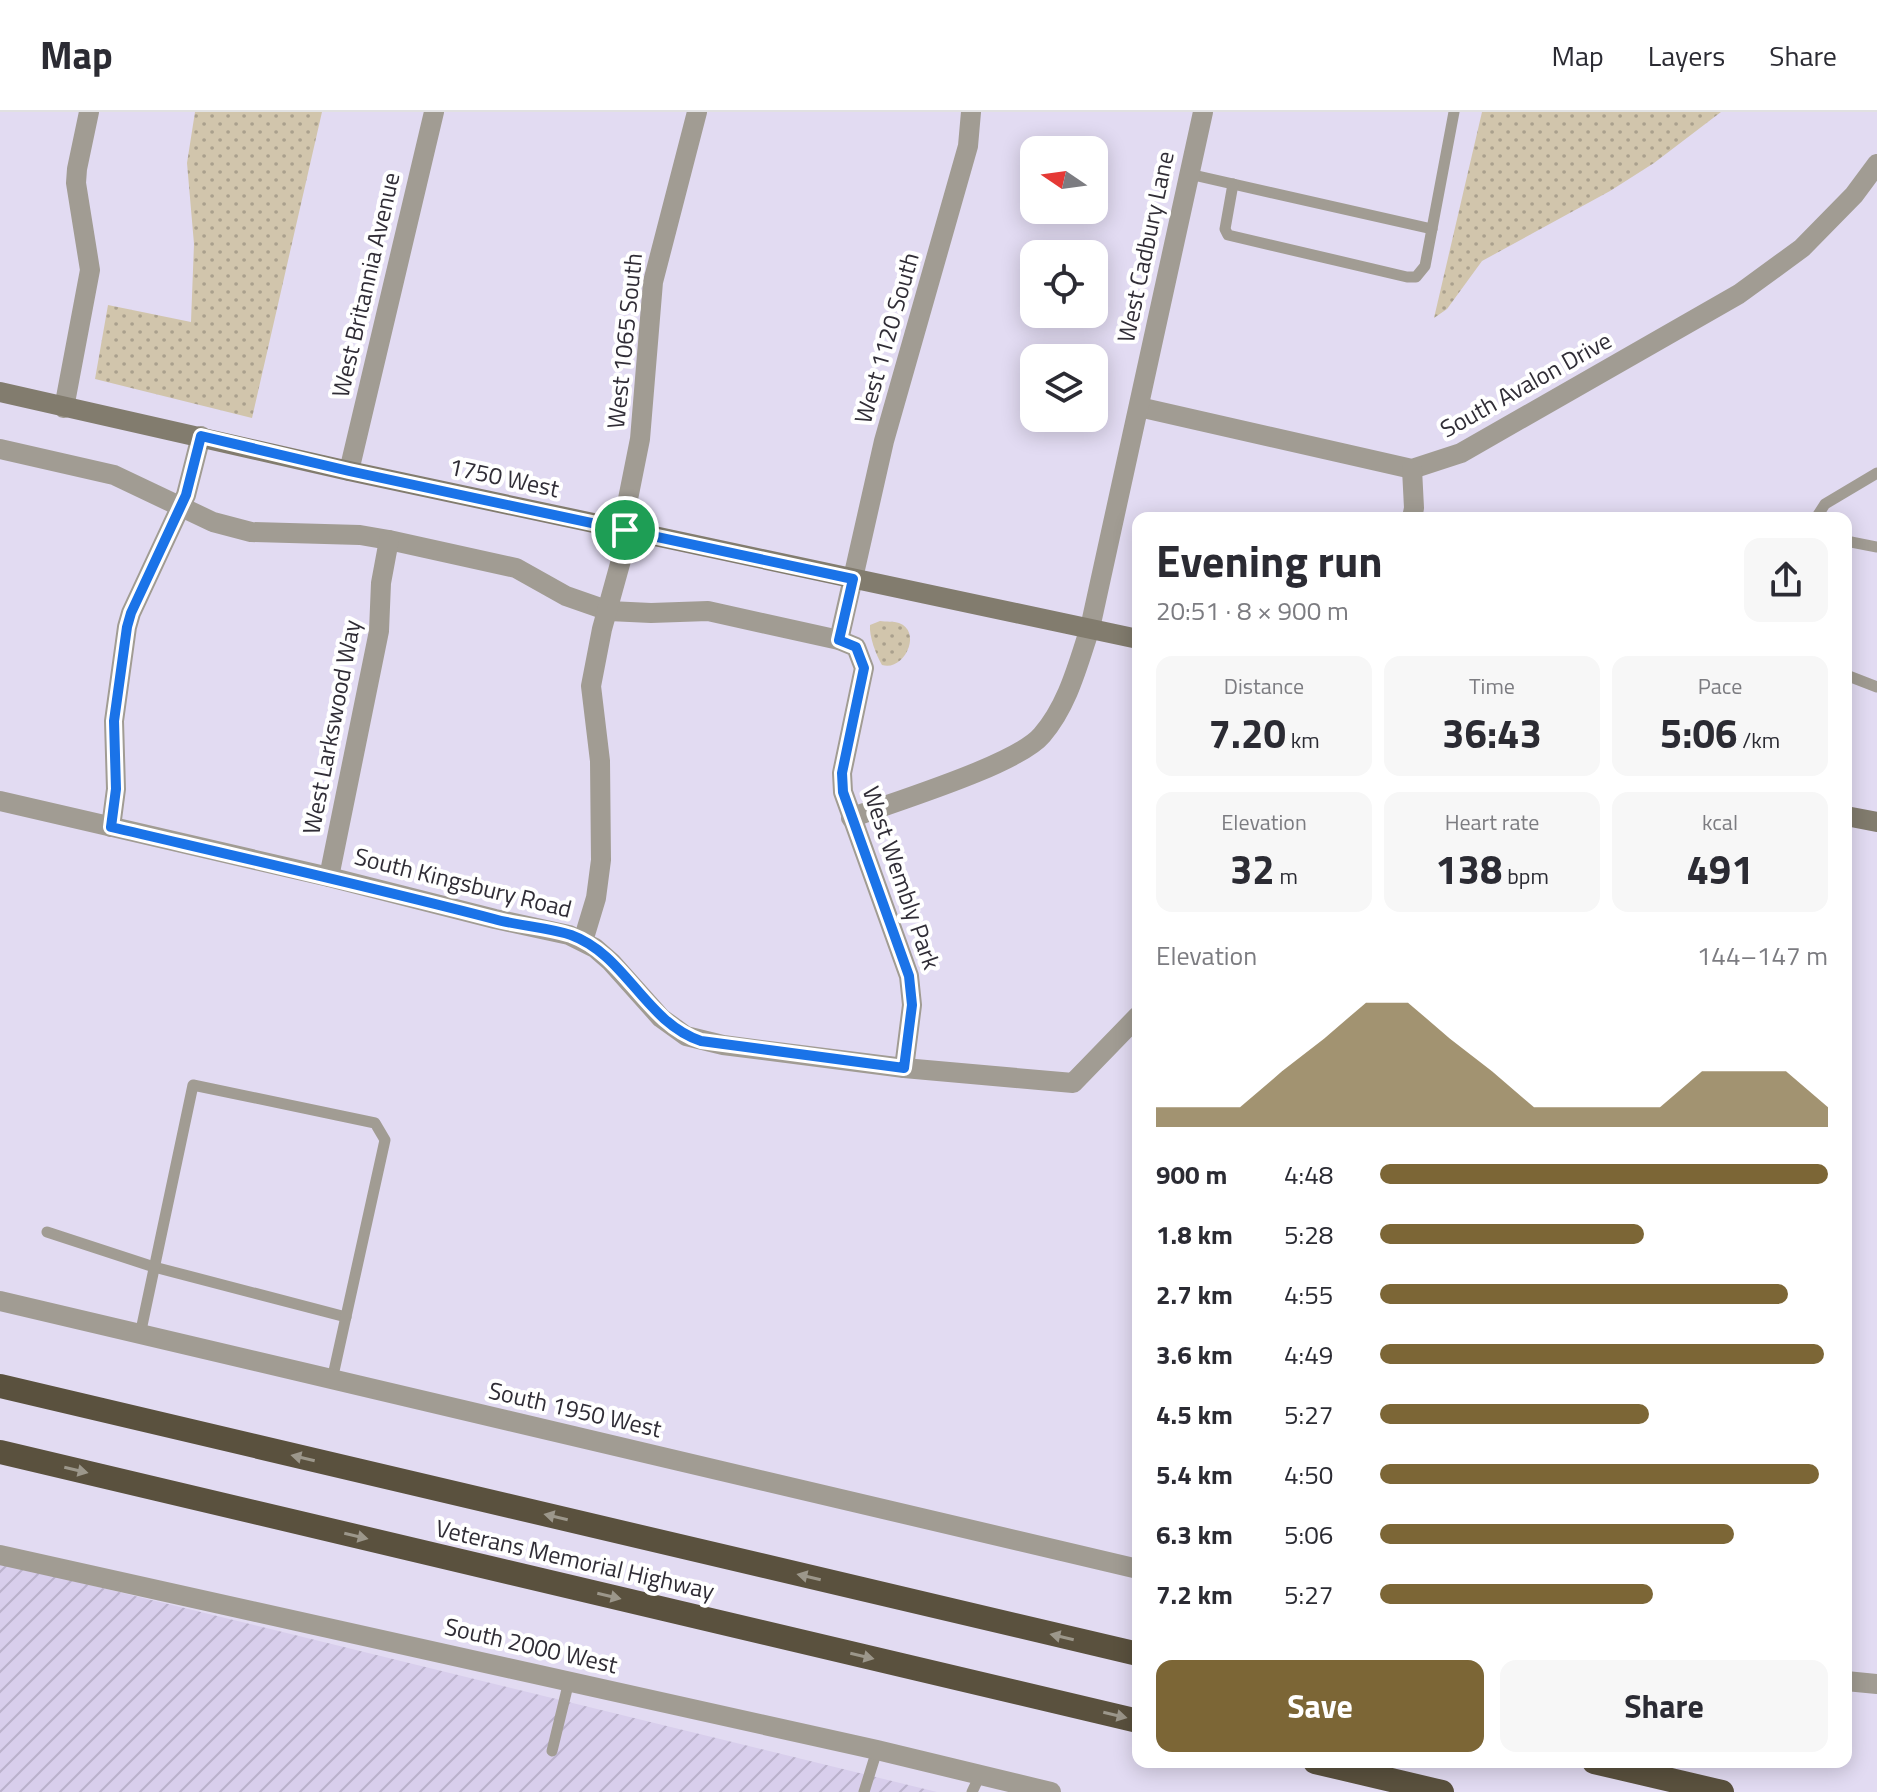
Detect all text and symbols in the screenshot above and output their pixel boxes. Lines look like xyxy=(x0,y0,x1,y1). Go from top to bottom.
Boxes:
text: Map xyxy=(40,26,113,84)
text: Map xyxy=(1551,34,1604,77)
text: Layers xyxy=(1648,34,1725,77)
text: Share xyxy=(1769,34,1837,77)
north arrow xyxy=(1020,136,1108,224)
map controls xyxy=(1020,136,1108,432)
street label: West Cadbury Lane xyxy=(1107,148,1183,346)
street label: West Britannia Avenue xyxy=(322,169,408,401)
button: locate xyxy=(1020,240,1108,328)
street label: West 1120 South xyxy=(844,248,928,428)
street label: West 1065 South xyxy=(597,251,651,431)
street label: South Avalon Drive xyxy=(1433,322,1618,446)
button: layers xyxy=(1020,344,1108,432)
street label: 1750 West xyxy=(446,448,563,506)
pin xyxy=(591,496,659,564)
icon: arrive xyxy=(603,508,647,552)
text: Evening run xyxy=(1156,527,1383,594)
button: share xyxy=(1744,538,1828,622)
text: 20:51 · 8 × 900 m xyxy=(1156,591,1349,630)
street label: West Larkswood Way xyxy=(293,616,370,837)
text: Distance xyxy=(1224,669,1304,703)
text: Time xyxy=(1469,669,1515,703)
text: Pace xyxy=(1698,669,1742,703)
text: 7.20 xyxy=(1208,703,1286,764)
text: 36:43 xyxy=(1442,703,1542,764)
text: 5:06 xyxy=(1660,703,1737,764)
text: km xyxy=(1286,723,1320,757)
text: /km xyxy=(1737,723,1780,757)
street label: West Wembly Park xyxy=(854,781,950,975)
text: Elevation xyxy=(1221,805,1307,839)
text: Heart rate xyxy=(1445,805,1539,839)
text: kcal xyxy=(1702,805,1738,839)
street label: South Kingsbury Road xyxy=(351,838,576,926)
text: 32 xyxy=(1230,839,1275,900)
text: 138 xyxy=(1435,839,1502,900)
text: 491 xyxy=(1686,839,1754,900)
text: m xyxy=(1275,859,1298,893)
text: bpm xyxy=(1502,859,1549,893)
text: Elevation xyxy=(1156,936,1257,975)
text: 144–147 m xyxy=(1697,936,1828,975)
text: 900 m xyxy=(1156,1155,1227,1194)
text: 4:48 xyxy=(1284,1155,1333,1194)
text: 1.8 km xyxy=(1156,1215,1233,1254)
text: 5:28 xyxy=(1284,1215,1333,1254)
text: 2.7 km xyxy=(1156,1275,1233,1314)
text: 4:55 xyxy=(1284,1275,1333,1314)
text: 3.6 km xyxy=(1156,1335,1233,1374)
text: 4:49 xyxy=(1284,1335,1333,1374)
street label: South 1950 West xyxy=(485,1372,666,1447)
text: 4.5 km xyxy=(1156,1395,1233,1434)
text: 5:27 xyxy=(1284,1395,1333,1434)
one-way arrow xyxy=(290,1451,315,1464)
text: 5.4 km xyxy=(1156,1455,1233,1494)
text: 4:50 xyxy=(1284,1455,1333,1494)
one-way arrow xyxy=(64,1464,89,1477)
street label: Veterans Memorial Highway xyxy=(432,1509,719,1609)
one-way arrow xyxy=(543,1511,568,1523)
text: 6.3 km xyxy=(1156,1515,1233,1554)
text: 5:06 xyxy=(1284,1515,1333,1554)
one-way arrow xyxy=(344,1531,369,1543)
one-way arrow xyxy=(796,1570,821,1583)
text: 7.2 km xyxy=(1156,1575,1233,1614)
text: 5:27 xyxy=(1284,1575,1333,1614)
one-way arrow xyxy=(597,1591,622,1603)
street label: South 2000 West xyxy=(441,1608,622,1683)
one-way arrow xyxy=(1049,1630,1074,1642)
one-way arrow xyxy=(850,1650,875,1663)
button: Save xyxy=(1156,1660,1484,1752)
button: Share xyxy=(1500,1660,1828,1752)
one-way arrow xyxy=(1103,1710,1128,1722)

